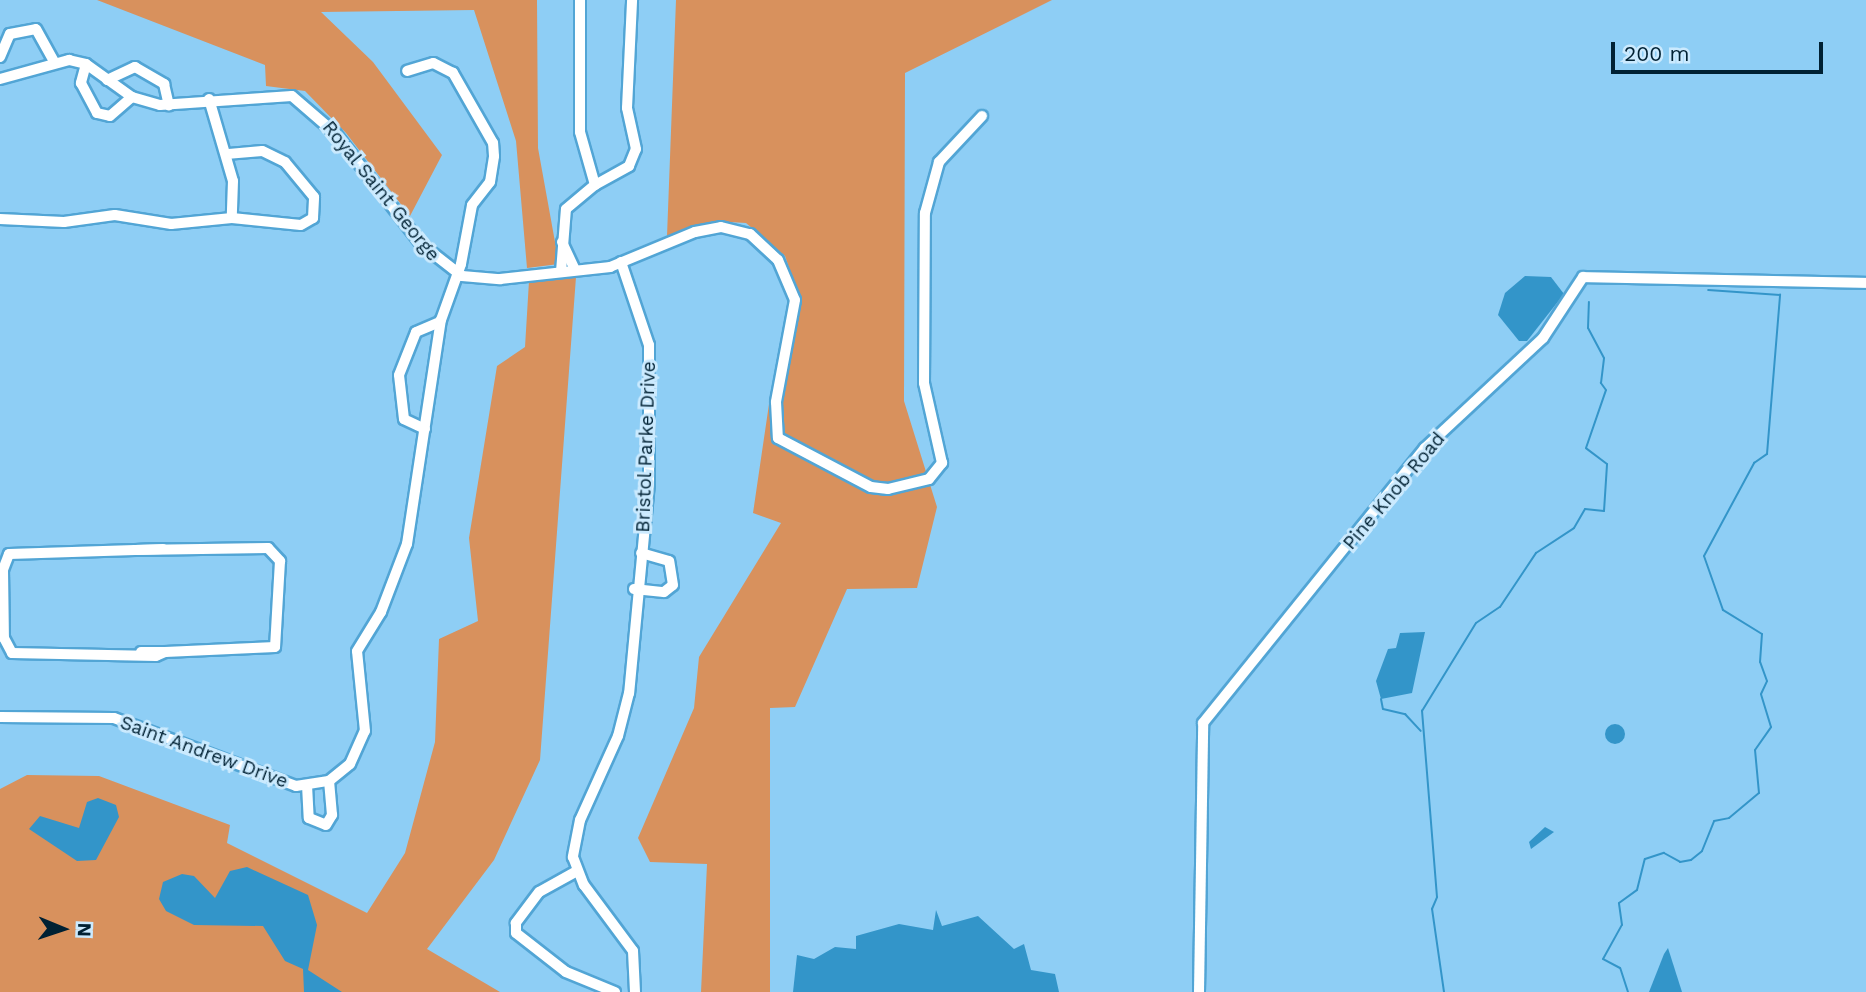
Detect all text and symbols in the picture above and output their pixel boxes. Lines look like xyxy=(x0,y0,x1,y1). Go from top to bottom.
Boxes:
scale bar xyxy=(1614,28,1826,72)
text: 200 m xyxy=(1624,41,1690,66)
street label: Royal Saint George xyxy=(317,116,445,266)
street label: Bristol Parke Drive xyxy=(632,361,660,533)
street label: Pine Knob Road xyxy=(1338,428,1450,554)
street label: Saint Andrew Drive xyxy=(117,711,291,793)
north arrow xyxy=(28,894,98,964)
text: N xyxy=(73,922,96,937)

